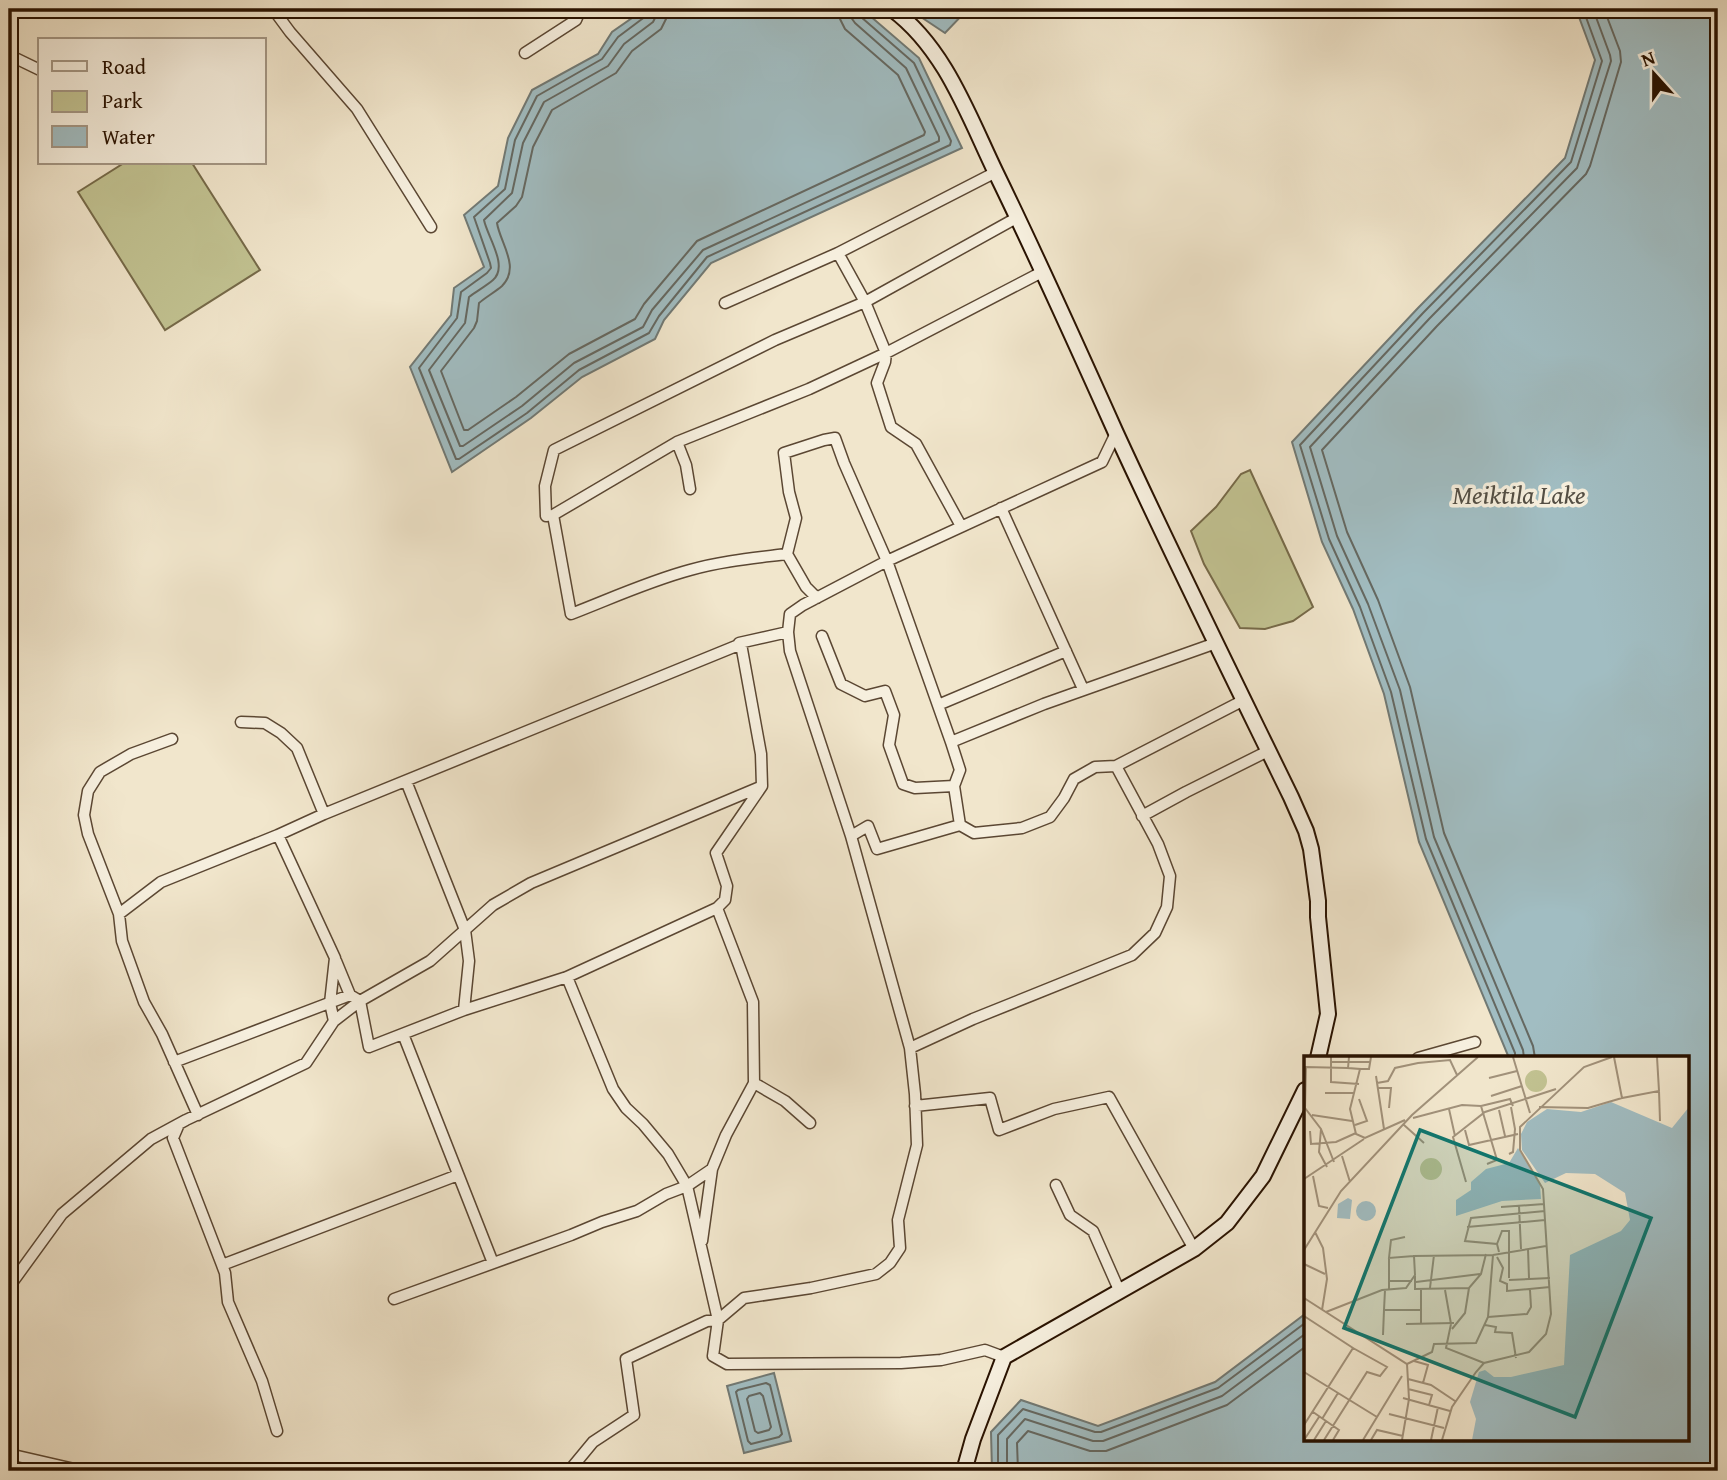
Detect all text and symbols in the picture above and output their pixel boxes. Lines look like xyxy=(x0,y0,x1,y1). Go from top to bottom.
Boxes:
legend xyxy=(38,38,266,164)
north arrow xyxy=(1618,38,1688,108)
text: N xyxy=(1637,43,1659,73)
text: Road xyxy=(102,51,147,82)
text: Park xyxy=(102,85,143,116)
text: Water xyxy=(102,121,155,152)
water label: Meiktila Lake xyxy=(1452,475,1586,514)
inset map xyxy=(1304,1056,1688,1442)

